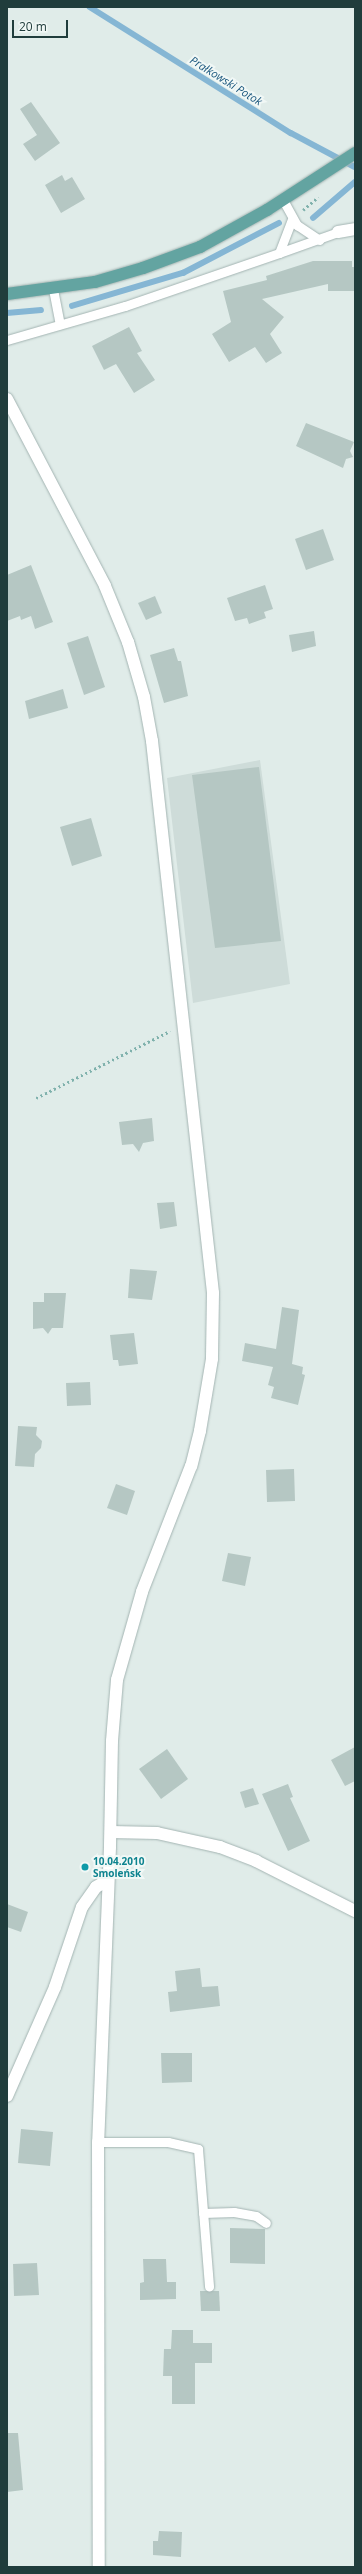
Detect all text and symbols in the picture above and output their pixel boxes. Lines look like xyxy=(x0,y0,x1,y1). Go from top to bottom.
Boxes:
scale bar xyxy=(14,12,70,38)
text: 20 m xyxy=(19,18,47,35)
water label: Prałkowski Potok xyxy=(188,54,264,108)
place label: 10.04.2010 Smoleńsk xyxy=(93,1855,144,1878)
marker: 10.04.2010 Smoleńsk xyxy=(80,1862,90,1872)

